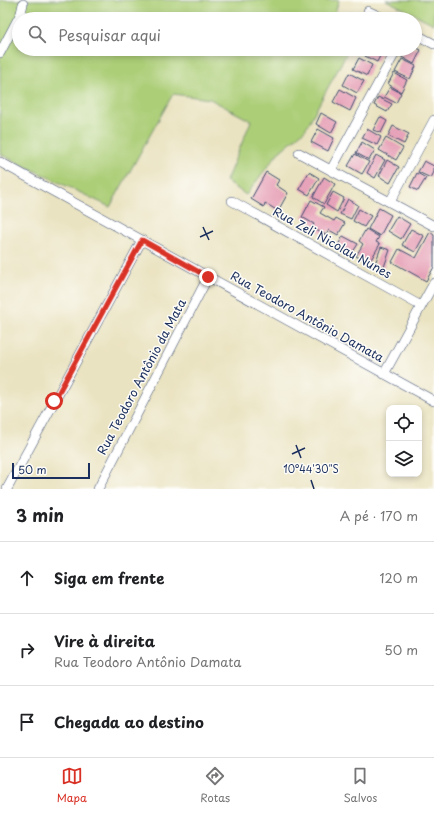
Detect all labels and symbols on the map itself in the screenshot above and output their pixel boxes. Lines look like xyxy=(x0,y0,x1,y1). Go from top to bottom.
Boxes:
street label: Rua Zeli Nicolau Nunes xyxy=(270,202,396,283)
street label: Rua Teodoro Antônio Damata xyxy=(227,266,388,366)
route end xyxy=(199,268,217,286)
street label: Rua Teodoro Antônio da Mata xyxy=(92,295,190,458)
route start xyxy=(45,392,63,410)
scale bar xyxy=(12,461,90,480)
text: 10°44'30"S xyxy=(283,461,339,476)

